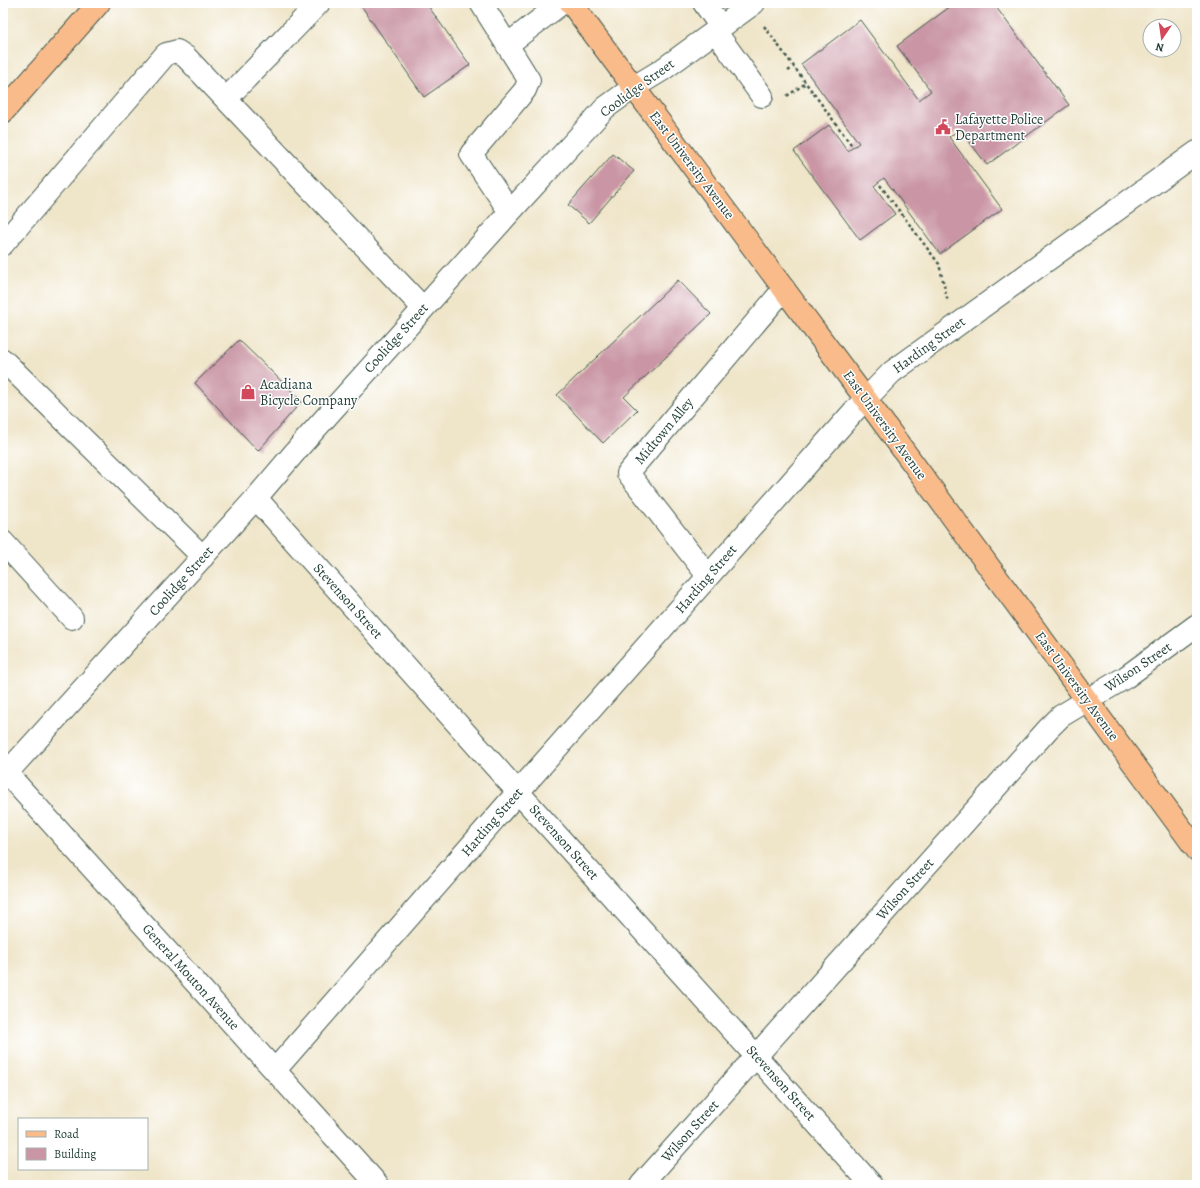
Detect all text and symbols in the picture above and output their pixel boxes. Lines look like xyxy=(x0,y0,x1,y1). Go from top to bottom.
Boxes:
north arrow xyxy=(1142,18,1182,58)
text: N xyxy=(1154,39,1165,55)
street label: Coolidge Street xyxy=(596,54,678,121)
street label: East University Avenue xyxy=(645,107,739,223)
place label: Lafayette Police Department xyxy=(955,110,1043,145)
public building icon: Lafayette Police Department xyxy=(934,118,952,136)
street label: Coolidge Street xyxy=(360,299,433,377)
street label: Harding Street xyxy=(889,312,969,378)
street label: East University Avenue xyxy=(839,366,931,484)
place label: Acadiana Bicycle Company xyxy=(259,375,358,410)
shop icon: Acadiana Bicycle Company xyxy=(239,383,257,401)
street label: Midtown Alley xyxy=(630,393,698,469)
street label: Harding Street xyxy=(671,540,741,617)
street label: Coolidge Street xyxy=(145,542,218,620)
street label: Stevenson Street xyxy=(309,559,387,643)
street label: East University Avenue xyxy=(1031,627,1123,745)
street label: Wilson Street xyxy=(1100,637,1176,697)
street label: Harding Street xyxy=(457,783,527,860)
street label: Stevenson Street xyxy=(525,800,603,884)
street label: Wilson Street xyxy=(871,854,938,925)
street label: General Mouton Avenue xyxy=(138,920,244,1034)
street label: Stevenson Street xyxy=(742,1041,820,1125)
street label: Wilson Street xyxy=(656,1096,723,1167)
legend xyxy=(18,1118,148,1170)
text: Road xyxy=(54,1126,80,1142)
text: Building xyxy=(54,1146,96,1162)

